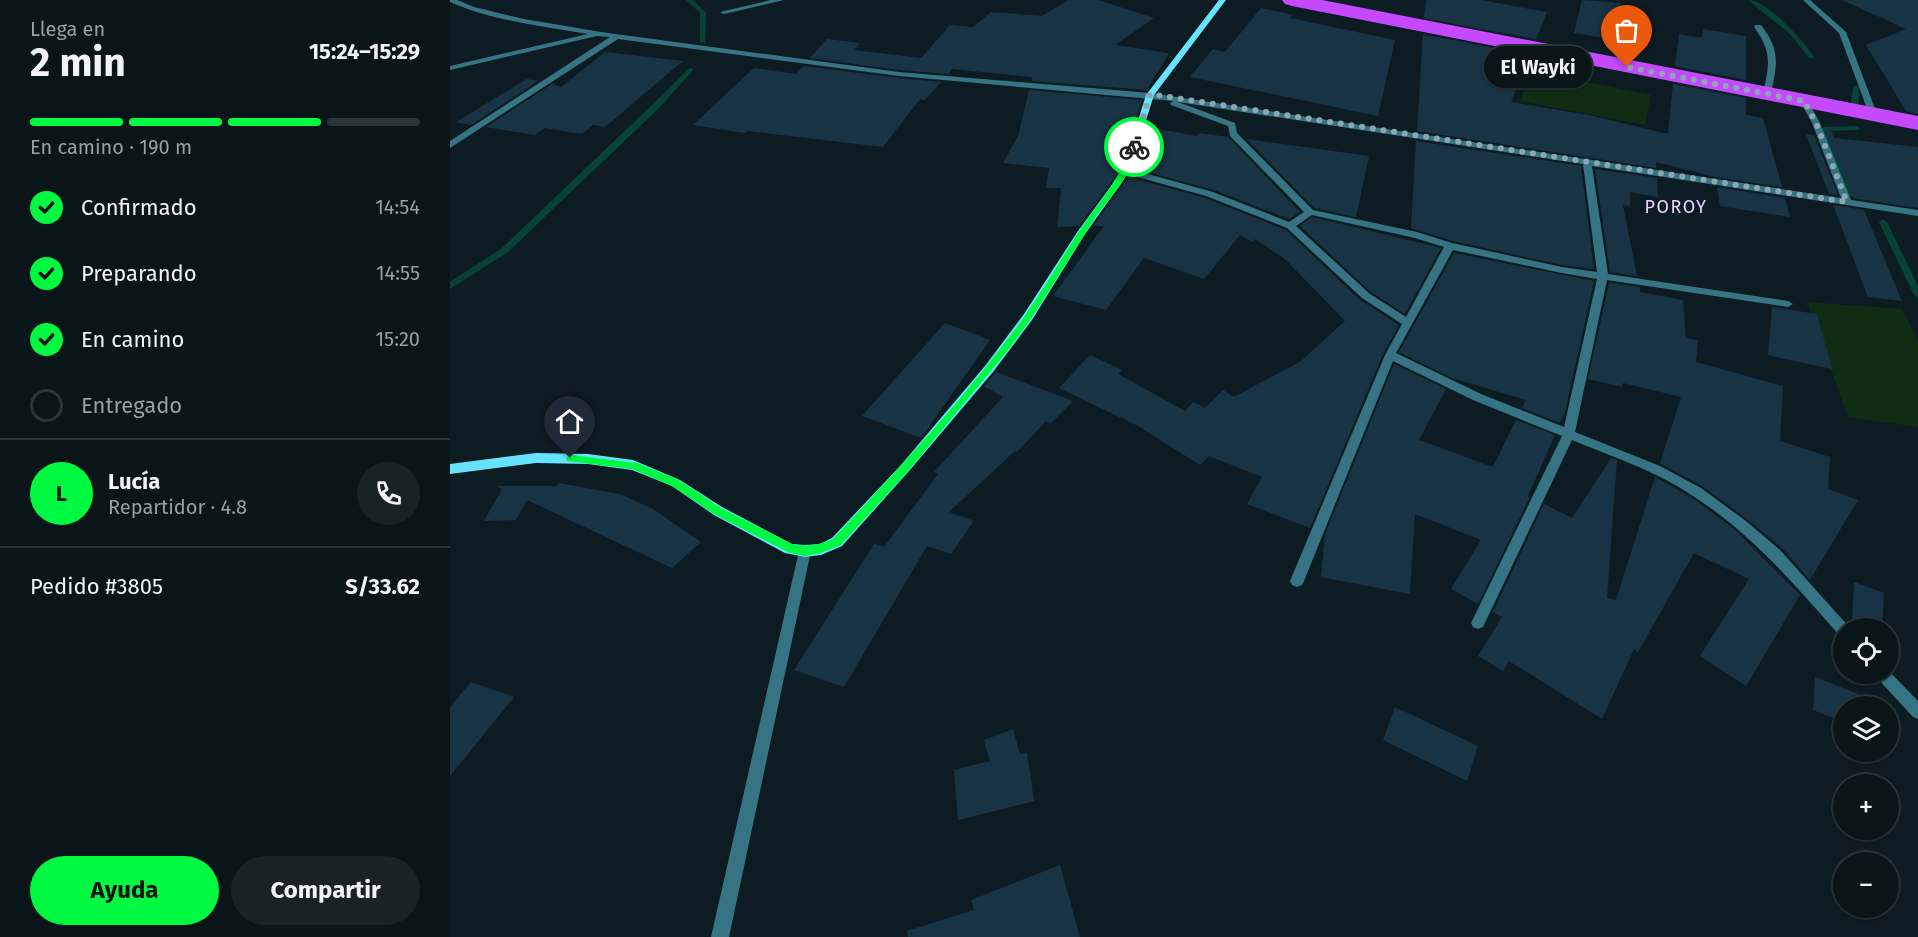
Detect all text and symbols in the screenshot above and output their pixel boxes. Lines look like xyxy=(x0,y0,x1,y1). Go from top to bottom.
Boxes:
pin xyxy=(1601,5,1652,67)
icon: bag xyxy=(1610,14,1643,47)
text: Llega en xyxy=(30,17,105,41)
text: 15:24–15:29 xyxy=(309,38,420,65)
text: 2 min xyxy=(30,40,126,86)
callout: El Wayki xyxy=(1483,46,1591,88)
text: El Wayki xyxy=(1500,55,1576,79)
courier xyxy=(1104,117,1164,177)
icon: bike xyxy=(1118,131,1151,164)
text: En camino · 190 m xyxy=(30,135,192,159)
icon: check xyxy=(30,191,63,224)
text: Confirmado xyxy=(81,194,197,221)
text: 14:54 xyxy=(375,195,420,219)
district label: POROY xyxy=(1645,196,1707,218)
icon: check xyxy=(30,257,63,290)
text: Preparando xyxy=(81,260,197,287)
text: 14:55 xyxy=(376,261,420,285)
icon: check xyxy=(30,323,63,356)
text: En camino xyxy=(81,326,184,353)
text: 15:20 xyxy=(375,327,420,351)
text: Entregado xyxy=(81,392,182,419)
pin xyxy=(544,396,595,458)
icon: home xyxy=(553,405,586,438)
button: phone xyxy=(357,462,420,525)
text: Lucía xyxy=(108,468,160,495)
text: L xyxy=(56,480,67,507)
text: Repartidor · 4.8 xyxy=(108,495,247,519)
text: Pedido #3805 xyxy=(30,573,163,600)
text: S/33.62 xyxy=(345,573,420,600)
map controls xyxy=(1833,618,1899,918)
button: locate xyxy=(1833,618,1899,684)
button: layers xyxy=(1833,696,1899,762)
button: + xyxy=(1833,774,1899,840)
button: − xyxy=(1833,852,1899,918)
button: Ayuda xyxy=(30,856,219,925)
button: Compartir xyxy=(231,856,420,925)

